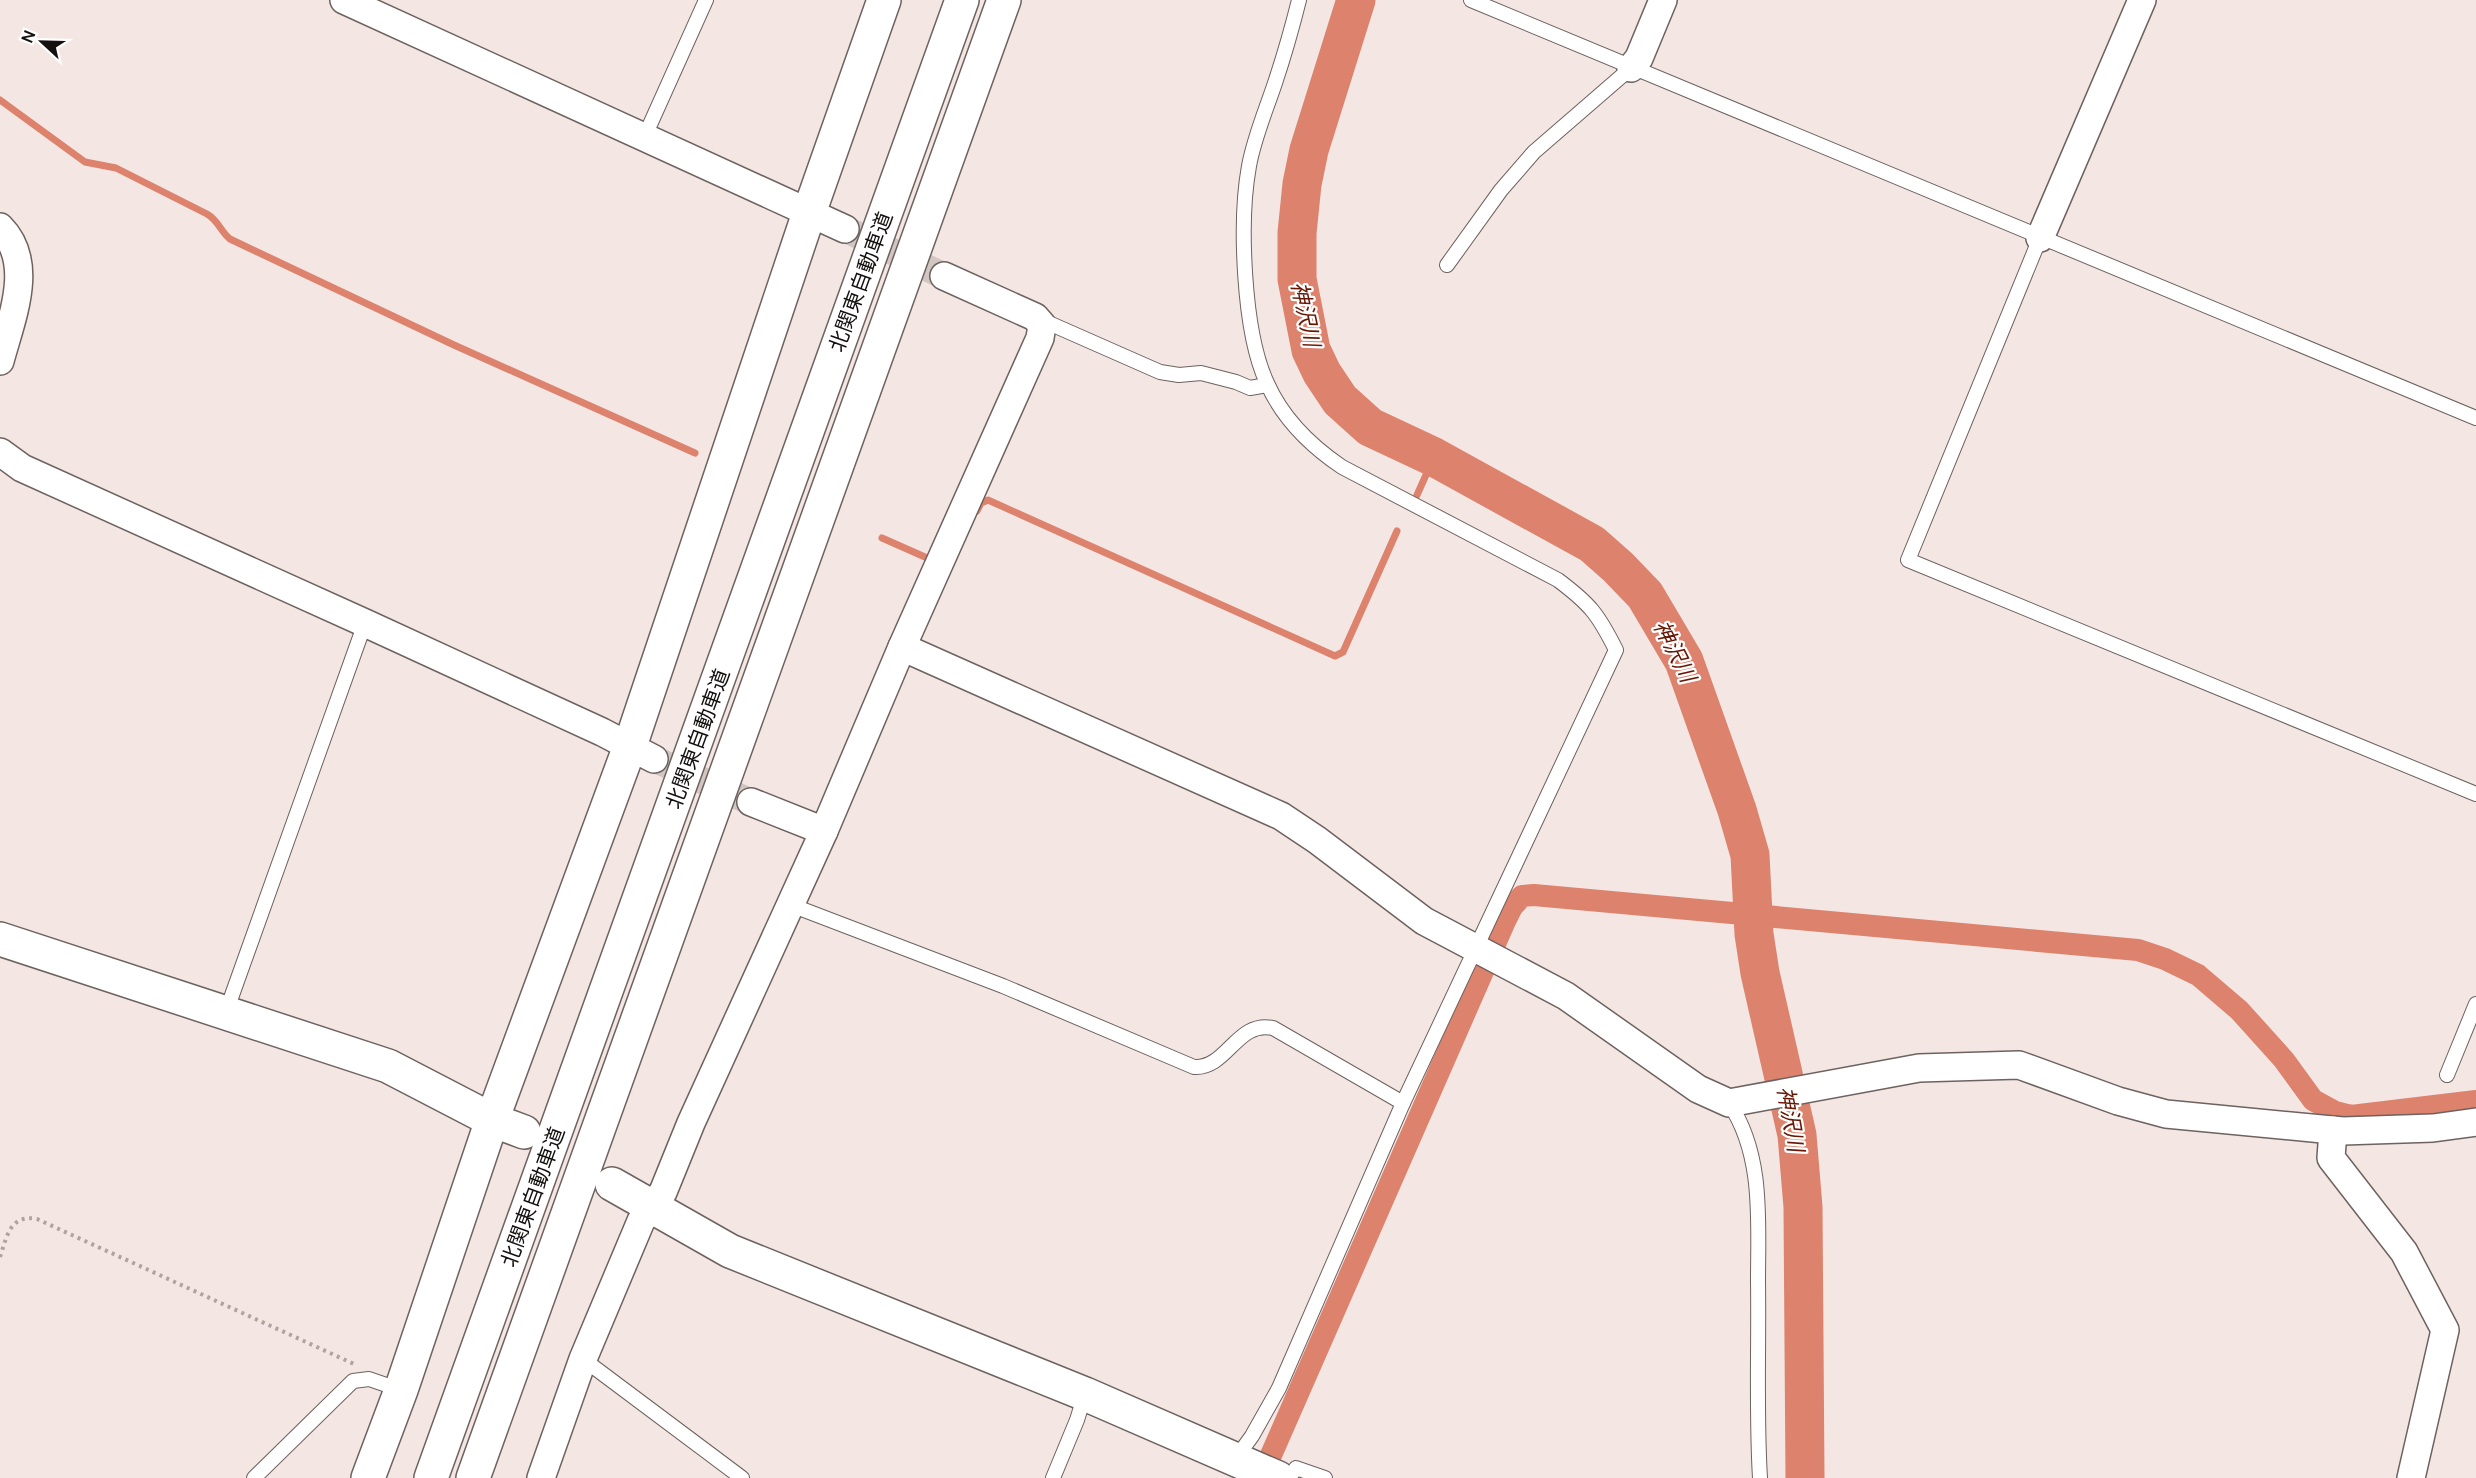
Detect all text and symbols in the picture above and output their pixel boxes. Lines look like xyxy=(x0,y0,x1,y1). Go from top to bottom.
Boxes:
north arrow xyxy=(12,12,72,72)
text: N xyxy=(16,27,40,46)
street label: 北関東自動車道 xyxy=(822,208,898,356)
water label: 神沢川 xyxy=(1284,279,1328,351)
water label: 神沢川 xyxy=(1647,615,1704,689)
street label: 北関東自動車道 xyxy=(659,665,735,813)
water label: 神沢川 xyxy=(1770,1084,1812,1156)
street label: 北関東自動車道 xyxy=(494,1123,570,1271)

